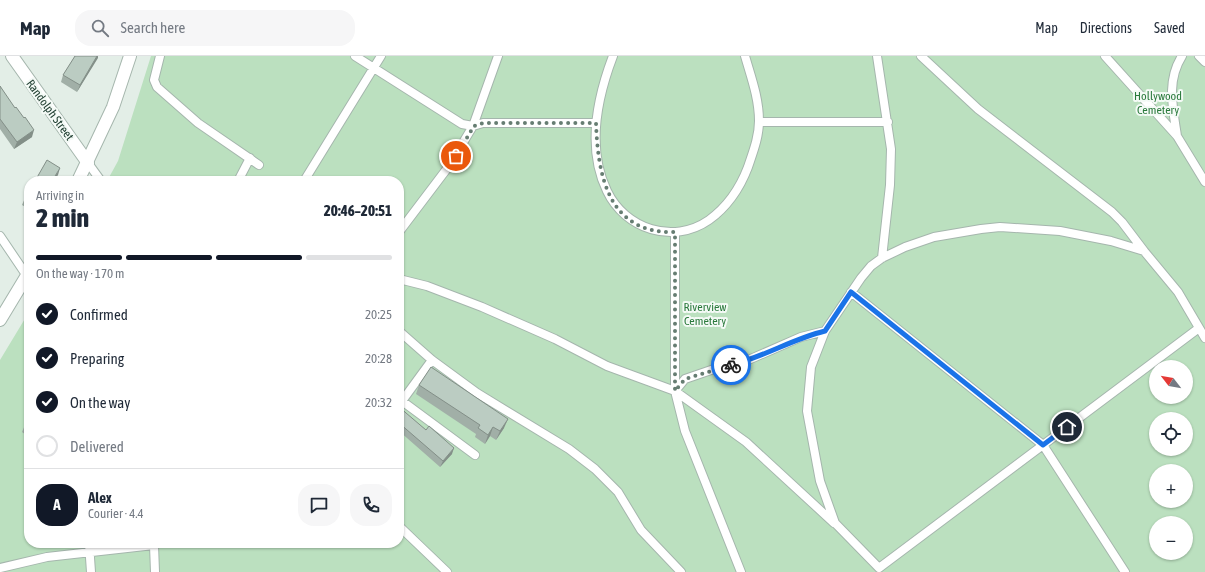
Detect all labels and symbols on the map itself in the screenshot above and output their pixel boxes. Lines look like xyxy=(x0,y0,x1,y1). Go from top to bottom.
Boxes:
street label: Randolph Street xyxy=(23,77,77,143)
park label: Hollywood Cemetery xyxy=(1134,89,1182,117)
pin xyxy=(439,139,473,173)
park label: Riverview Cemetery xyxy=(684,300,726,328)
courier xyxy=(711,345,751,385)
north arrow xyxy=(1149,360,1193,404)
pin xyxy=(1050,410,1084,444)

